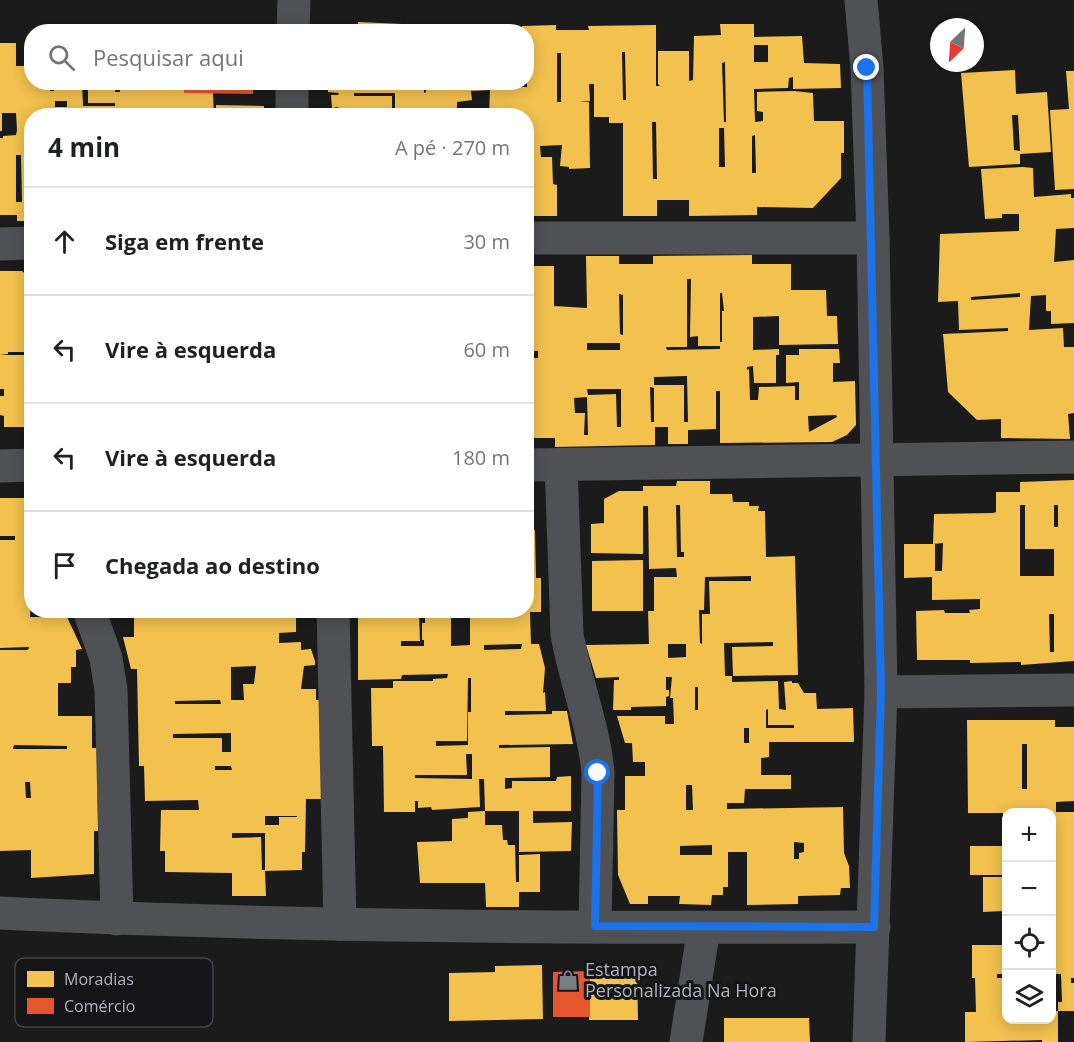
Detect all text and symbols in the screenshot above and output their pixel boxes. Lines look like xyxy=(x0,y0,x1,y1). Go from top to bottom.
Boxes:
north arrow xyxy=(930,18,984,72)
search box xyxy=(24,24,534,90)
icon: search xyxy=(45,41,78,74)
text: Pesquisar aqui xyxy=(93,42,244,72)
route end xyxy=(853,54,879,80)
text: 4 min xyxy=(48,129,120,165)
text: A pé · 270 m xyxy=(395,134,510,161)
icon: ahead xyxy=(48,225,81,258)
text: Siga em frente xyxy=(105,226,264,256)
text: 30 m xyxy=(463,228,510,255)
icon: left xyxy=(48,333,81,366)
text: Vire à esquerda xyxy=(105,334,276,364)
text: 60 m xyxy=(463,336,510,363)
icon: left xyxy=(48,441,81,474)
text: Vire à esquerda xyxy=(105,442,276,472)
text: 180 m xyxy=(452,444,510,471)
icon: arrive xyxy=(48,549,81,582)
text: Chegada ao destino xyxy=(105,550,320,580)
route start xyxy=(584,759,610,785)
map controls xyxy=(1002,808,1056,1024)
button: + xyxy=(1002,808,1056,862)
button: − xyxy=(1002,862,1056,916)
button: locate xyxy=(1002,916,1056,970)
place label: Estampa Personalizada Na Hora xyxy=(585,957,777,1002)
legend xyxy=(15,958,213,1027)
text: Moradias xyxy=(64,968,134,990)
shop icon: Estampa Personalizada Na Hora xyxy=(556,968,580,992)
button: layers xyxy=(1002,970,1056,1024)
text: Comércio xyxy=(64,995,135,1017)

